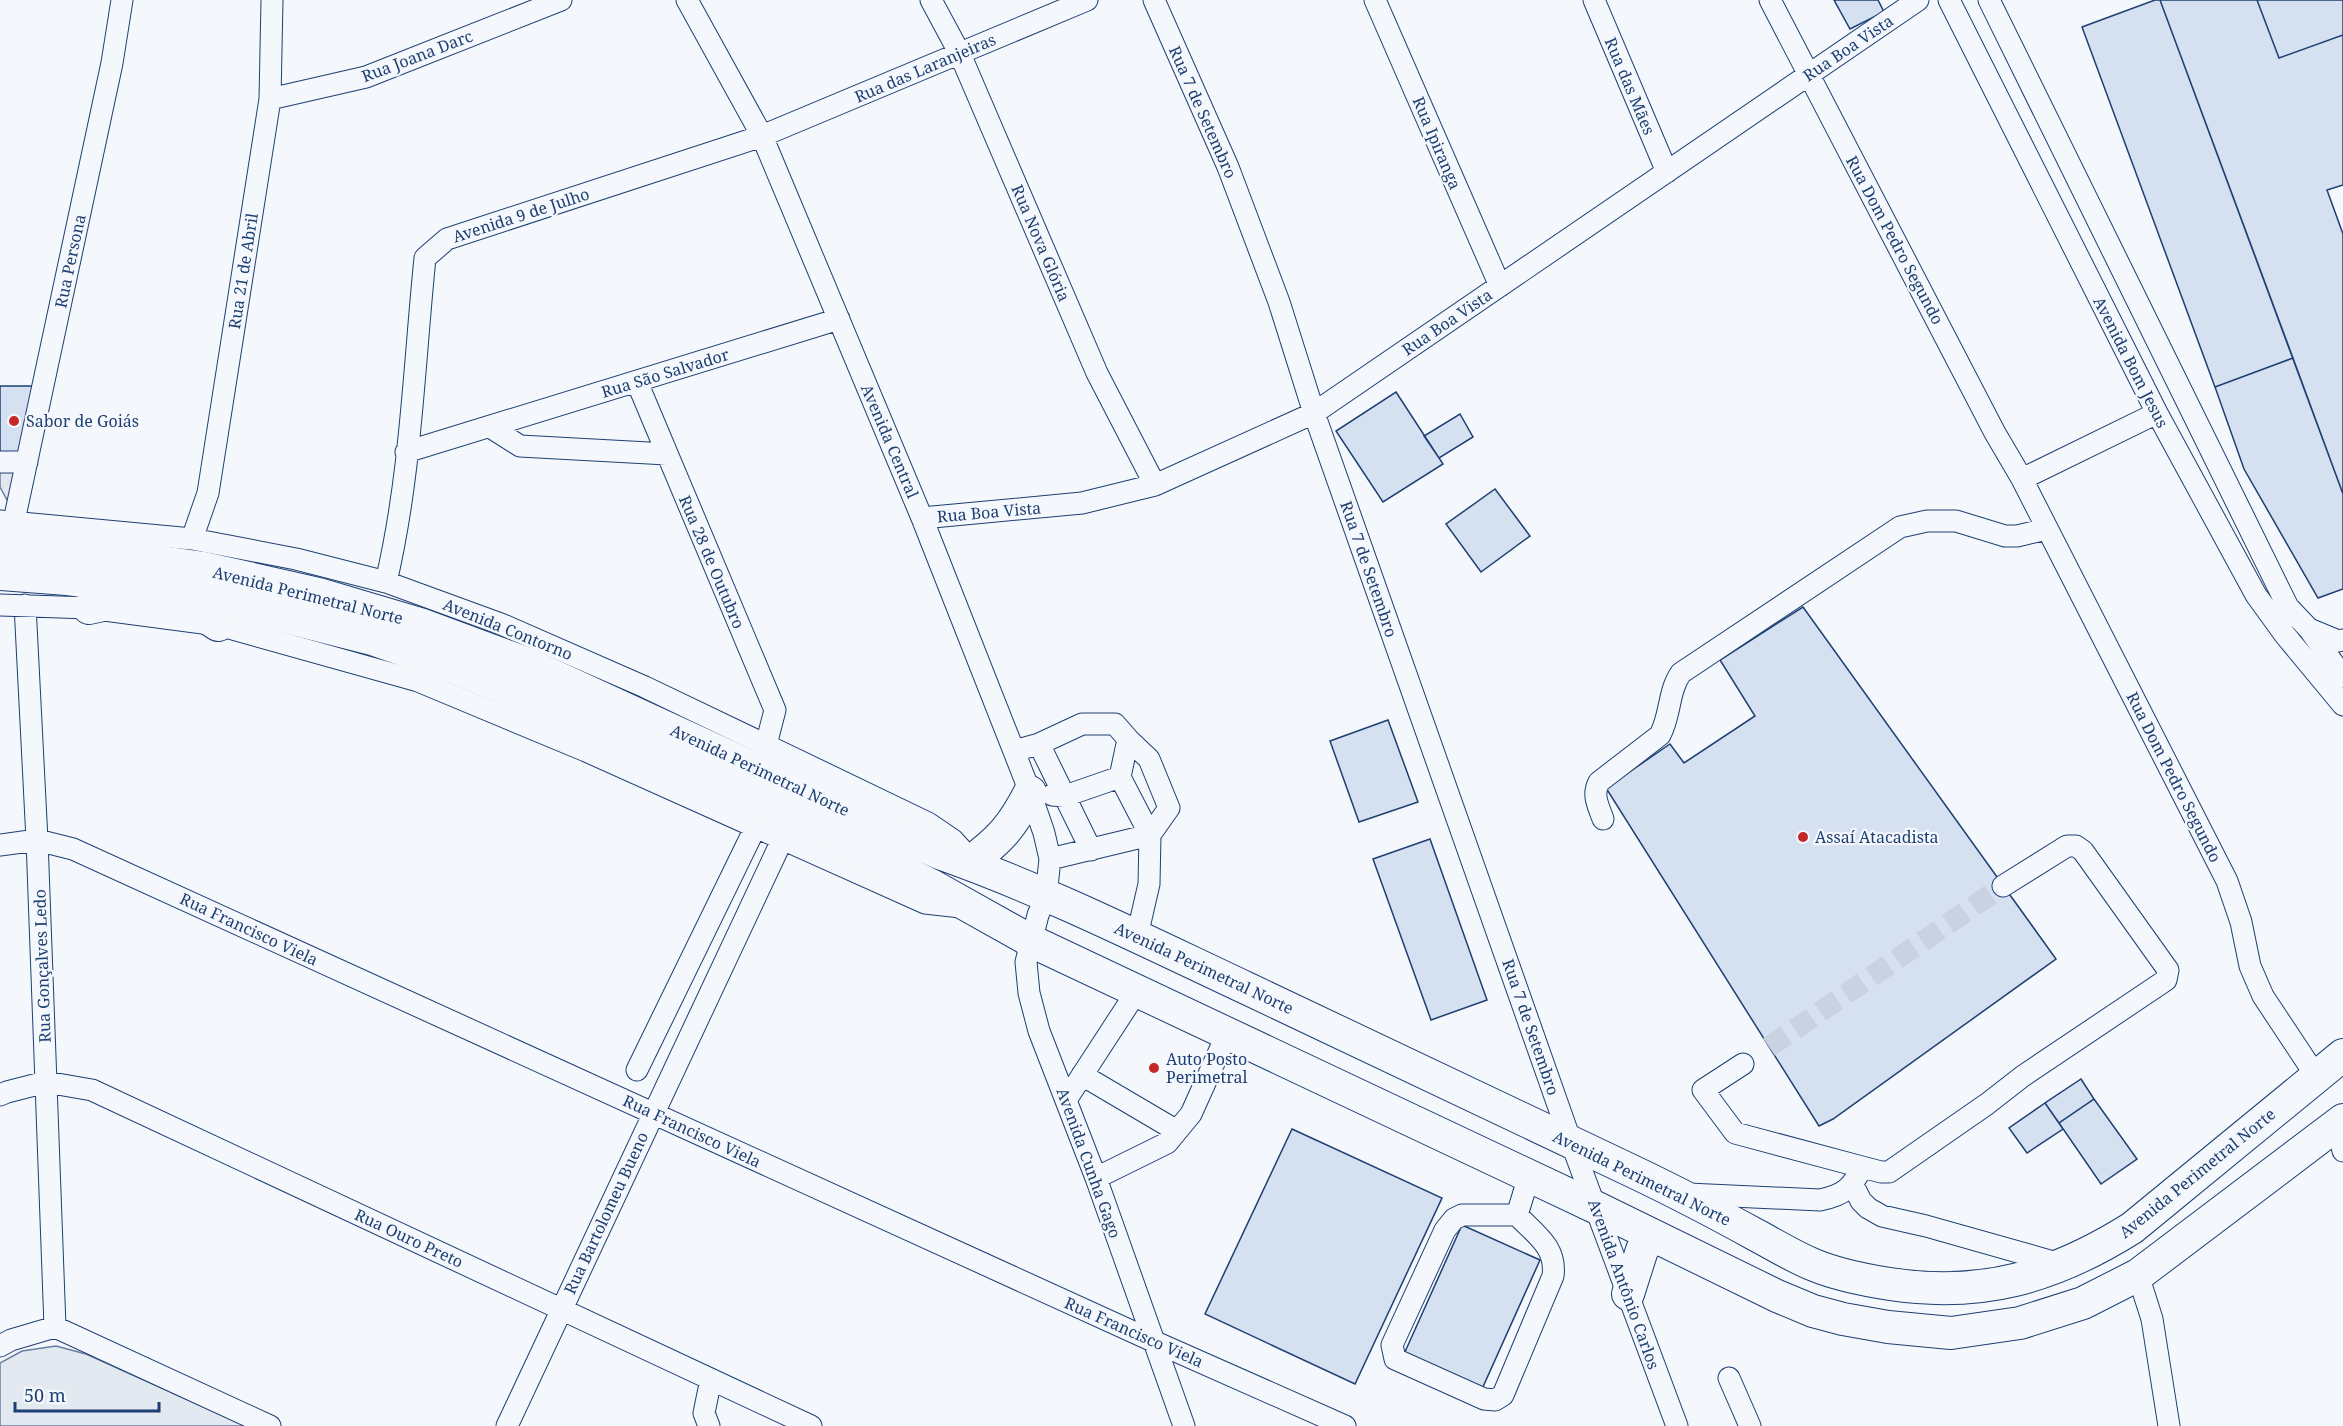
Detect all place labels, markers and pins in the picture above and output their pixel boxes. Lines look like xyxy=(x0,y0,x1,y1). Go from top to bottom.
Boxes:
place label: Sabor de Goiás xyxy=(26,410,139,432)
marker: Sabor de Goiás xyxy=(7,414,21,428)
place label: Assaí Atacadista xyxy=(1815,826,1939,848)
marker: Assaí Atacadista xyxy=(1796,830,1810,844)
place label: Auto Posto Perimetral xyxy=(1166,1048,1247,1088)
marker: Auto Posto Perimetral xyxy=(1147,1061,1161,1075)

